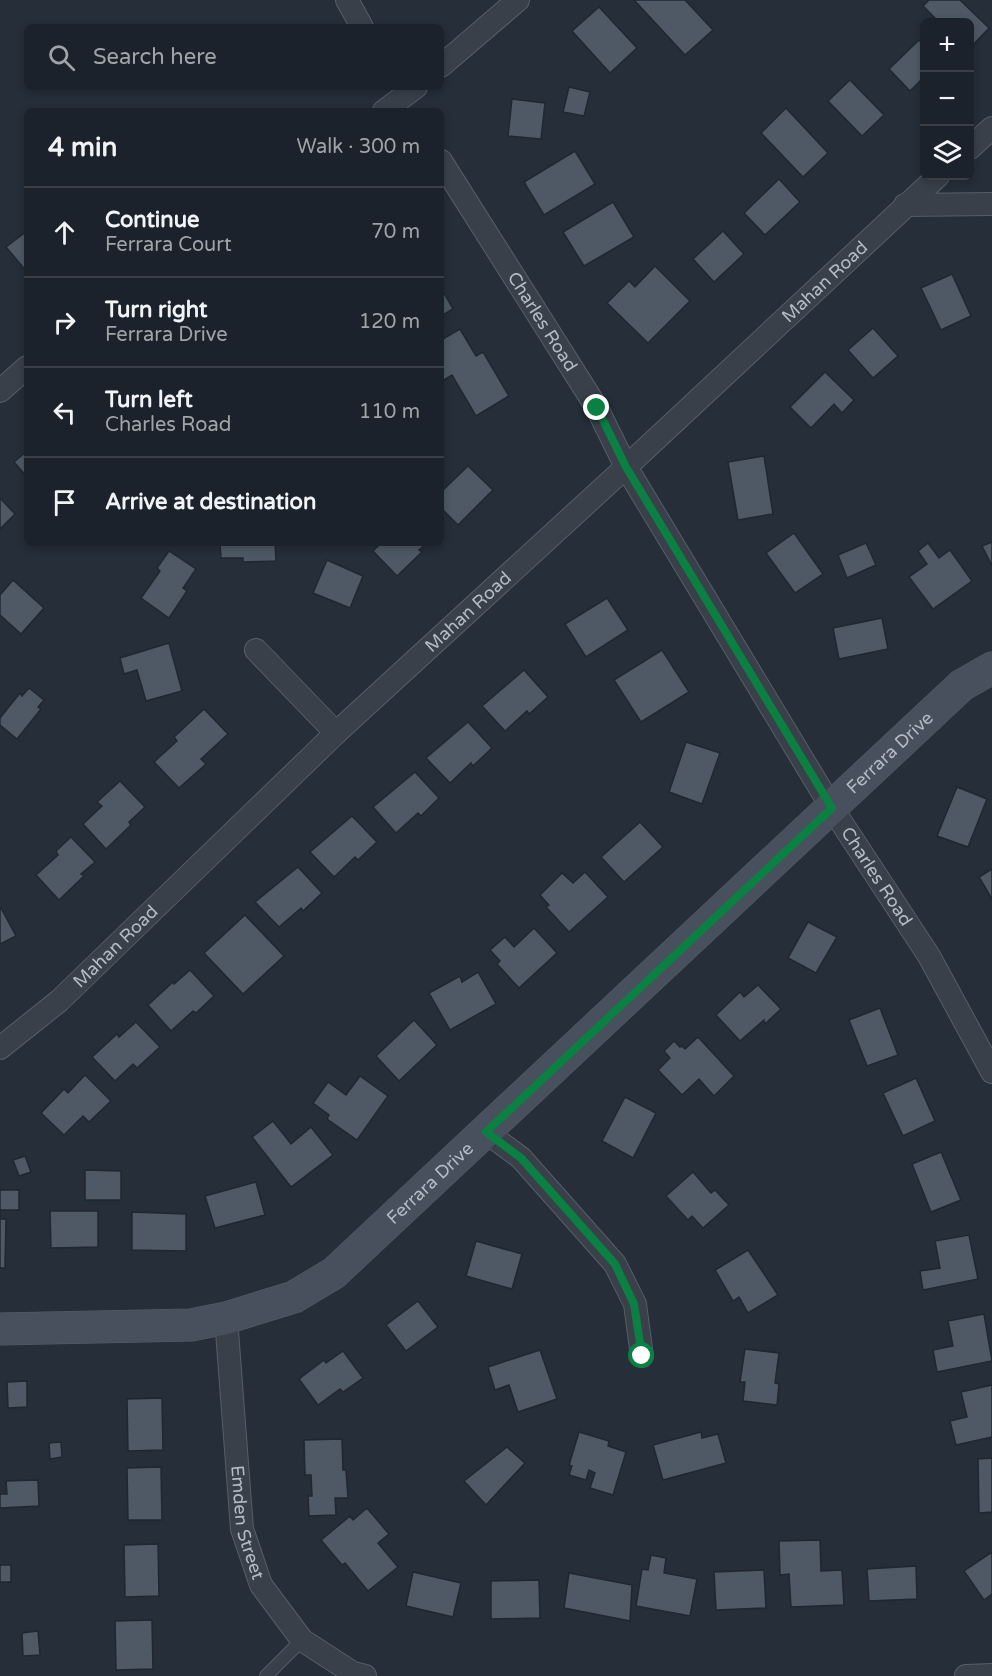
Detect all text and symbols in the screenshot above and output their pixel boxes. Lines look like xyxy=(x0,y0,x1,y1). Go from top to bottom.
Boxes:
map controls xyxy=(920,18,974,180)
button: + xyxy=(920,18,974,72)
search box xyxy=(24,24,444,90)
icon: search xyxy=(45,41,78,74)
text: Search here xyxy=(93,44,217,70)
button: − xyxy=(920,72,974,126)
button: layers xyxy=(920,126,974,180)
text: 4 min xyxy=(48,132,117,163)
text: Walk · 300 m xyxy=(297,135,420,159)
text: Continue xyxy=(105,207,200,233)
icon: ahead xyxy=(48,216,81,249)
text: 70 m xyxy=(371,220,420,244)
text: Ferrara Court xyxy=(105,233,232,257)
street label: Mahan Road xyxy=(777,236,872,327)
street label: Charles Road xyxy=(503,268,582,376)
text: Turn right xyxy=(105,297,207,323)
icon: right xyxy=(48,306,81,339)
text: 120 m xyxy=(359,310,420,334)
text: Ferrara Drive xyxy=(105,323,228,347)
text: Turn left xyxy=(105,387,193,413)
route end xyxy=(583,394,609,420)
icon: left xyxy=(48,396,81,429)
text: 110 m xyxy=(359,400,420,424)
text: Charles Road xyxy=(105,413,231,437)
icon: arrive xyxy=(48,486,81,519)
text: Arrive at destination xyxy=(105,489,316,515)
street label: Mahan Road xyxy=(420,567,516,657)
street label: Ferrara Drive xyxy=(842,707,938,798)
street label: Charles Road xyxy=(836,823,917,930)
street label: Mahan Road xyxy=(68,900,162,992)
street label: Ferrara Drive xyxy=(382,1137,478,1229)
route start xyxy=(628,1342,654,1368)
street label: Emden Street xyxy=(226,1464,269,1583)

